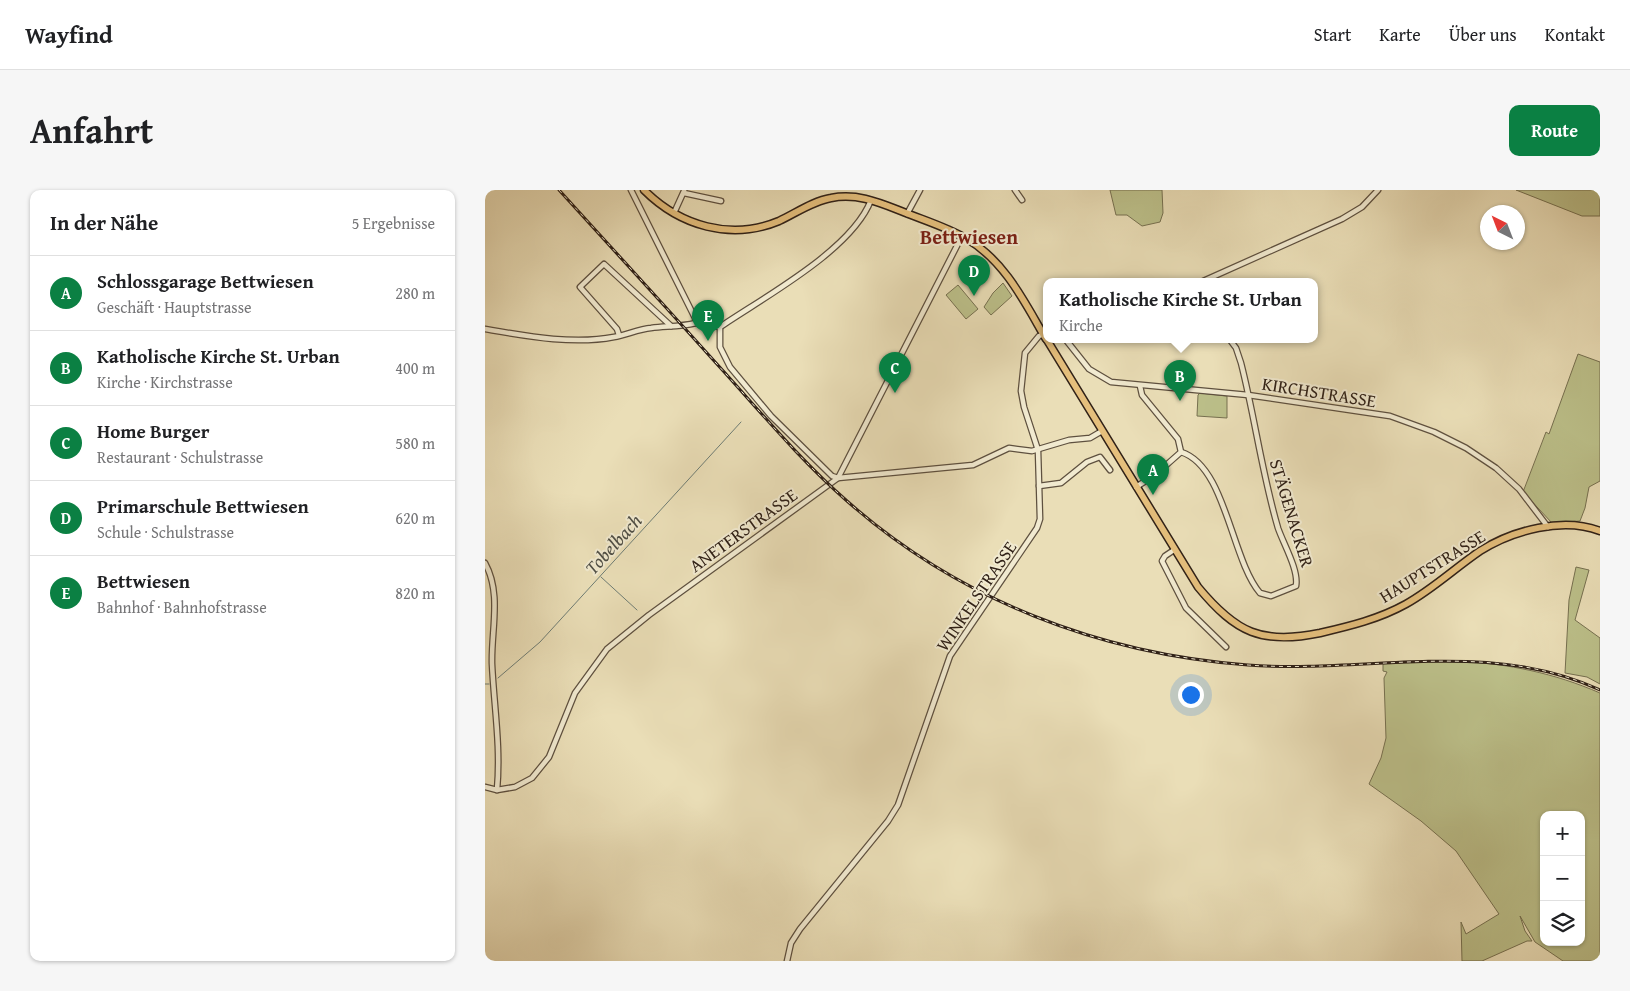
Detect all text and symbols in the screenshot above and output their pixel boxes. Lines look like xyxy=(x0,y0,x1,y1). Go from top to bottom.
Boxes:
text: Wayfind xyxy=(25,17,113,52)
text: Start xyxy=(1314,21,1351,48)
text: Karte xyxy=(1379,21,1421,48)
text: Über uns xyxy=(1449,21,1517,48)
text: Kontakt xyxy=(1545,21,1605,48)
text: Anfahrt xyxy=(30,105,153,156)
button: Route xyxy=(1509,105,1600,156)
north arrow xyxy=(1480,205,1525,250)
text: In der Nähe xyxy=(50,207,158,238)
text: 5 Ergebnisse xyxy=(352,211,435,235)
district label: Bettwiesen xyxy=(920,222,1018,251)
pin: D xyxy=(958,255,990,296)
text: Schlossgarage Bettwiesen xyxy=(97,267,314,295)
popup xyxy=(1043,278,1318,343)
text: A xyxy=(61,281,71,305)
text: 280 m xyxy=(395,281,435,305)
text: Katholische Kirche St. Urban xyxy=(1059,285,1302,313)
text: Geschäft · Hauptstrasse xyxy=(97,295,252,319)
pin: E xyxy=(692,300,724,341)
text: Kirche xyxy=(1059,313,1103,337)
text: Katholische Kirche St. Urban xyxy=(97,342,340,370)
pin: C xyxy=(879,352,911,393)
text: B xyxy=(61,356,71,380)
text: 400 m xyxy=(395,356,435,380)
pin: B xyxy=(1164,360,1196,401)
text: Kirche · Kirchstrasse xyxy=(97,370,233,394)
street label: KIRCHSTRASSE xyxy=(1260,370,1378,414)
text: Home Burger xyxy=(97,417,210,445)
text: C xyxy=(61,431,71,455)
text: 580 m xyxy=(395,431,435,455)
text: Restaurant · Schulstrasse xyxy=(97,445,263,469)
pin: A xyxy=(1137,454,1169,495)
street label: STÄGENACKER xyxy=(1263,456,1321,571)
street label: ANETERSTRASSE xyxy=(683,481,803,579)
text: Primarschule Bettwiesen xyxy=(97,492,309,520)
text: D xyxy=(61,506,71,530)
text: 620 m xyxy=(395,506,435,530)
water label: Tobelbach xyxy=(578,507,648,581)
text: Schule · Schulstrasse xyxy=(97,520,234,544)
street label: HAUPTSTRASSE xyxy=(1374,523,1490,609)
street label: WINKELSTRASSE xyxy=(929,535,1023,657)
text: Bettwiesen xyxy=(97,567,190,595)
text: E xyxy=(62,581,70,605)
text: 820 m xyxy=(395,581,435,605)
text: Bahnhof · Bahnhofstrasse xyxy=(97,595,267,619)
your location xyxy=(1178,682,1204,708)
map controls xyxy=(1540,811,1585,946)
button: + xyxy=(1540,811,1585,856)
button: − xyxy=(1540,856,1585,901)
button: layers xyxy=(1540,901,1585,946)

